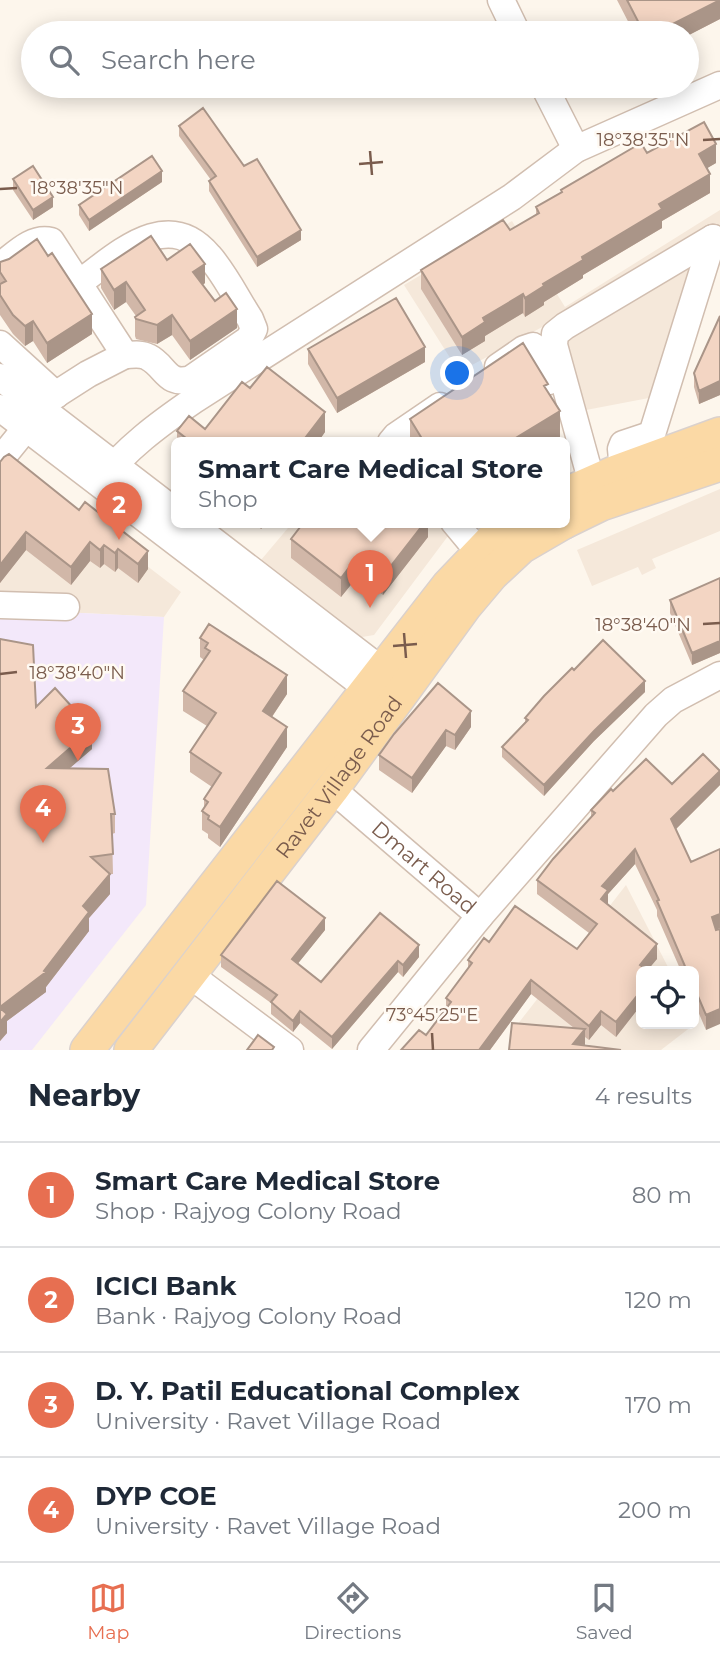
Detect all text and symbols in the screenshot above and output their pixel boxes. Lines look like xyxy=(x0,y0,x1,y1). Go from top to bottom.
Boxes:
search box xyxy=(21,21,699,98)
icon: search xyxy=(45,41,83,79)
text: Search here xyxy=(101,44,256,76)
text: 18°38'35"N xyxy=(597,129,689,151)
text: 18°38'35"N xyxy=(31,177,123,199)
your location xyxy=(440,356,474,390)
popup xyxy=(171,437,570,528)
text: Smart Care Medical Store xyxy=(198,453,543,485)
pin: 2 xyxy=(96,482,142,540)
text: Shop xyxy=(198,485,258,513)
pin: 1 xyxy=(347,550,393,608)
text: 18°38'40"N xyxy=(595,614,691,636)
text: 18°38'40"N xyxy=(29,662,125,684)
street label: Ravet Village Road xyxy=(270,691,407,863)
pin: 3 xyxy=(55,703,101,761)
pin: 4 xyxy=(20,785,66,843)
street label: Dmart Road xyxy=(367,816,482,919)
map controls xyxy=(636,966,699,1029)
button: locate xyxy=(636,966,699,1029)
text: 73°45'25"E xyxy=(386,1004,478,1026)
text: Nearby xyxy=(28,1077,140,1114)
text: 4 results xyxy=(595,1082,692,1110)
text: Smart Care Medical Store xyxy=(95,1165,440,1197)
text: 1 xyxy=(46,1181,56,1209)
text: 80 m xyxy=(632,1181,692,1209)
text: Shop · Rajyog Colony Road xyxy=(95,1197,402,1225)
text: ICICI Bank xyxy=(95,1270,237,1302)
text: 2 xyxy=(44,1286,58,1314)
text: 120 m xyxy=(625,1286,692,1314)
text: Bank · Rajyog Colony Road xyxy=(95,1302,402,1330)
text: D. Y. Patil Educational Complex xyxy=(95,1375,520,1407)
text: 3 xyxy=(44,1391,58,1419)
text: 170 m xyxy=(625,1391,692,1419)
text: University · Ravet Village Road xyxy=(95,1407,441,1435)
text: DYP COE xyxy=(95,1480,217,1512)
text: 4 xyxy=(43,1496,59,1524)
text: 200 m xyxy=(618,1496,692,1524)
text: University · Ravet Village Road xyxy=(95,1512,441,1540)
tab: Map xyxy=(87,1579,129,1644)
tab: Directions xyxy=(304,1579,401,1644)
tab: Saved xyxy=(576,1579,633,1644)

